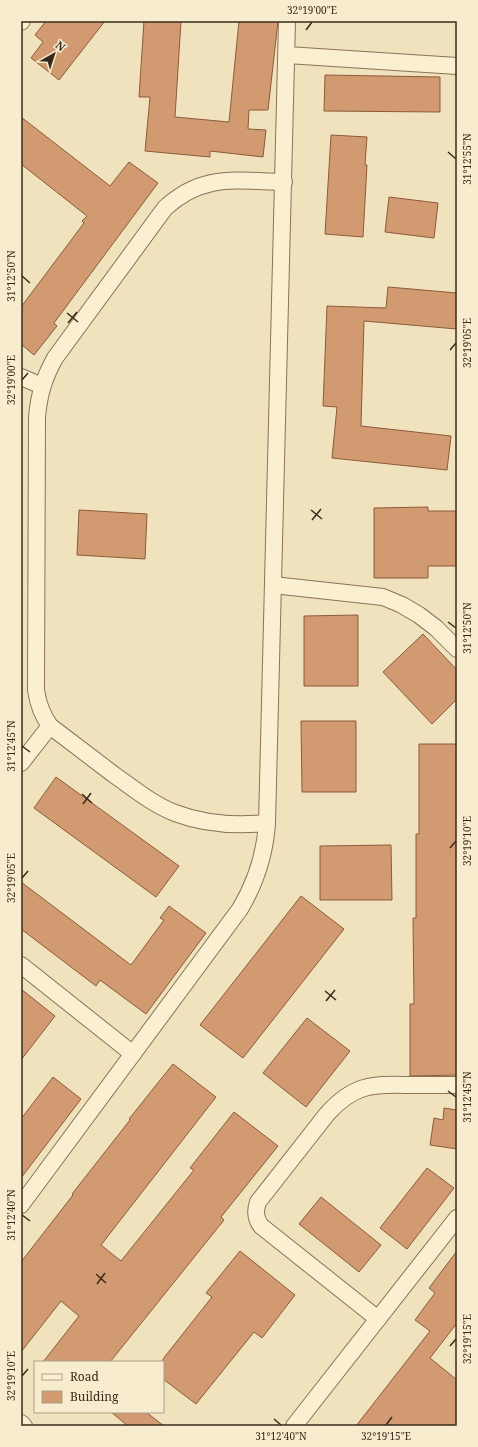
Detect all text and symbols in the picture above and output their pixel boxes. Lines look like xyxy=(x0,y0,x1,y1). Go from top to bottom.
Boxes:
text: 32°19'00"E xyxy=(287,3,337,17)
north arrow xyxy=(34,34,74,74)
text: N xyxy=(53,37,69,55)
text: 31°12'55"N xyxy=(460,133,474,185)
text: 31°12'50"N xyxy=(4,250,18,302)
text: 32°19'05"E xyxy=(460,318,474,368)
text: 32°19'00"E xyxy=(4,355,18,405)
text: 31°12'50"N xyxy=(460,602,474,654)
text: 31°12'45"N xyxy=(4,720,18,772)
text: 32°19'10"E xyxy=(460,816,474,866)
text: 32°19'05"E xyxy=(4,853,18,903)
text: 31°12'45"N xyxy=(460,1071,474,1123)
text: 31°12'40"N xyxy=(4,1189,18,1241)
text: 32°19'15"E xyxy=(460,1314,474,1364)
text: 32°19'10"E xyxy=(4,1351,18,1401)
legend xyxy=(34,1361,164,1413)
text: Road xyxy=(70,1368,100,1385)
text: Building xyxy=(70,1388,119,1405)
text: 31°12'40"N xyxy=(255,1429,307,1443)
text: 32°19'15"E xyxy=(361,1429,411,1443)

